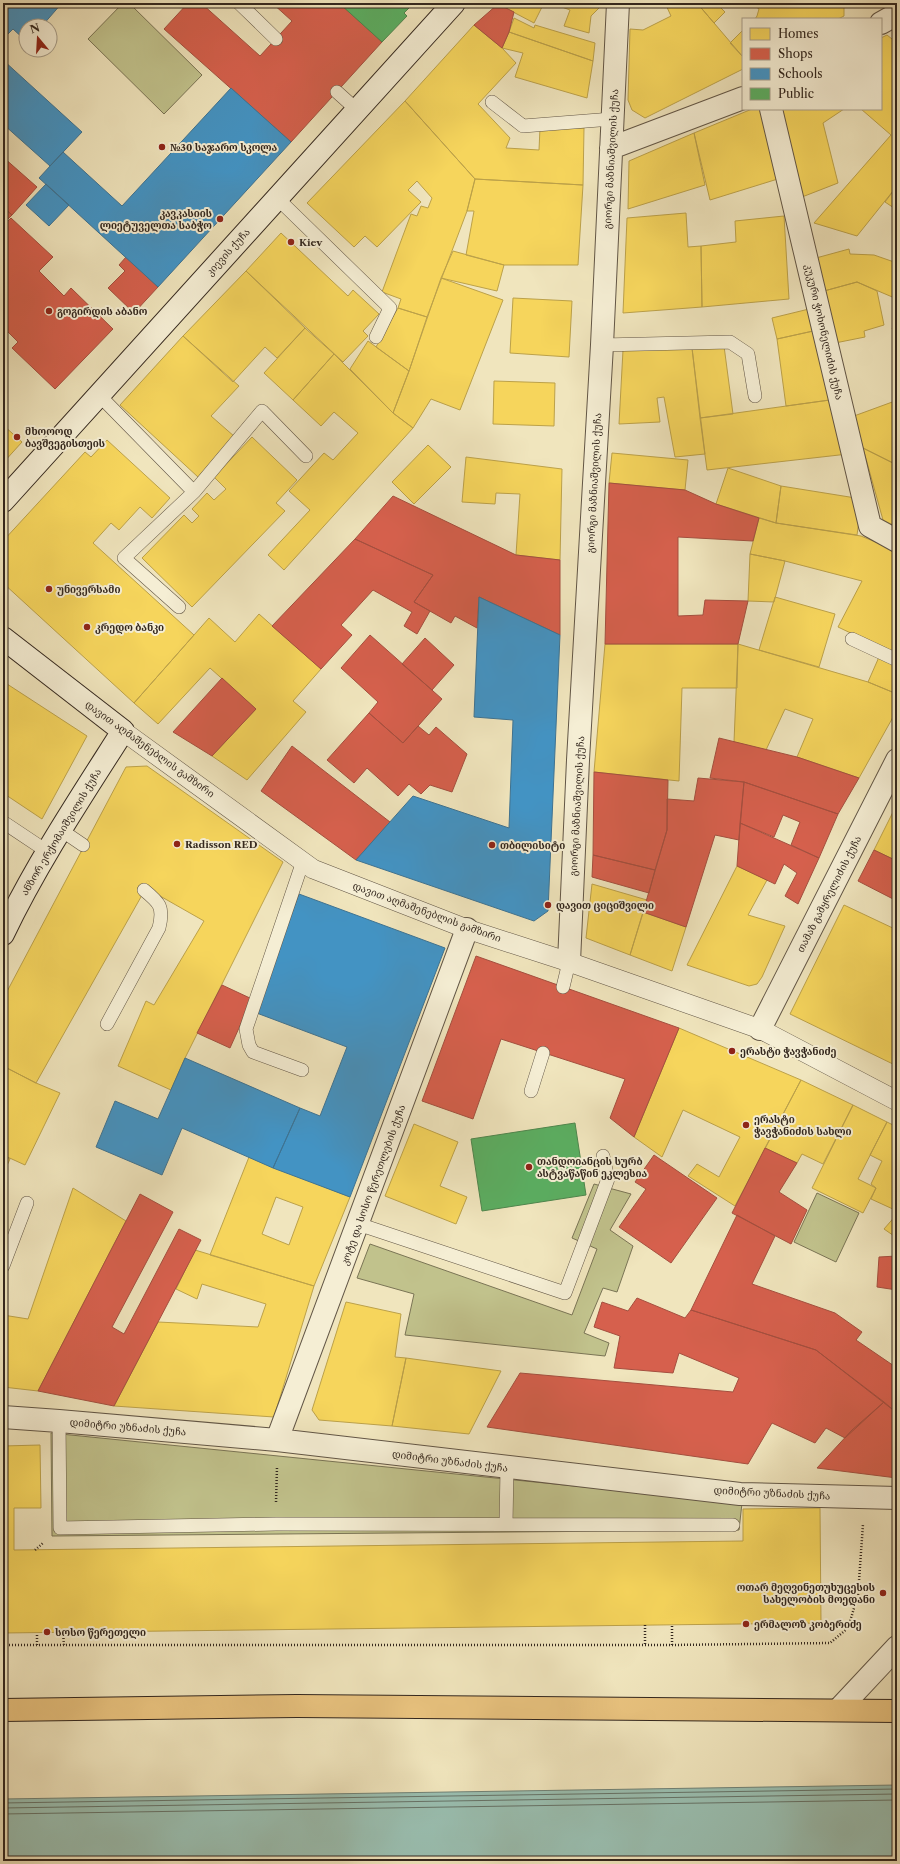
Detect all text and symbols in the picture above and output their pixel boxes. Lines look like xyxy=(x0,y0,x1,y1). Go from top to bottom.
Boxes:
north arrow xyxy=(18,18,58,58)
legend xyxy=(742,18,882,110)
text: N xyxy=(28,20,42,37)
text: Homes xyxy=(778,26,818,41)
text: Shops xyxy=(778,46,813,61)
text: Schools xyxy=(778,66,823,81)
text: Public xyxy=(778,86,814,101)
street label: გიორგი მაზნიაშვილის ქუჩა xyxy=(601,89,621,229)
place label: №30 საჯარო სკოლა xyxy=(170,141,277,154)
marker: №30 საჯარო სკოლა xyxy=(157,142,167,152)
place label: კავკასიის ლიეტუველთა საბჭო xyxy=(100,207,212,232)
marker: კავკასიის ლიეტუველთა საბჭო xyxy=(215,214,225,224)
street label: კიევის ქუჩა xyxy=(203,225,253,279)
place label: Kiev xyxy=(299,236,323,249)
marker: Kiev xyxy=(286,237,296,247)
street label: კუკური ჭოხონელიძის ქუჩა xyxy=(802,263,846,401)
place label: გოგირდის აბანო xyxy=(57,305,148,318)
marker: გოგირდის აბანო xyxy=(44,306,54,316)
street label: გიორგი მაზნიაშვილის ქუჩა xyxy=(584,413,604,553)
place label: მხოოოდ ბავშვეგისთეის xyxy=(25,425,106,450)
marker: მხოოოდ ბავშვეგისთეის xyxy=(12,432,22,442)
place label: უნივერსამი xyxy=(57,583,121,596)
marker: უნივერსამი xyxy=(44,584,54,594)
place label: კრედო ბანკი xyxy=(95,621,164,634)
marker: კრედო ბანკი xyxy=(82,622,92,632)
street label: დავით აღმაშენებლის გამზირი xyxy=(83,698,218,801)
street label: გიორგი მაზნიაშვილის ქუჩა xyxy=(567,736,587,876)
street label: ანზორ ერქომაიშვილის ქუჩა xyxy=(18,766,104,898)
street label: თამაზ გამყრელიძის ქუჩა xyxy=(794,833,864,955)
place label: Radisson RED xyxy=(185,838,258,851)
marker: Radisson RED xyxy=(172,839,182,849)
place label: თბილისიტი xyxy=(500,839,565,852)
marker: თბილისიტი xyxy=(487,840,497,850)
street label: დავით აღმაშენებლის გამზირი xyxy=(351,879,503,945)
place label: დავით ციციშვილი xyxy=(556,899,654,912)
marker: დავით ციციშვილი xyxy=(543,900,553,910)
place label: ერასტი ჭავჭანიძე xyxy=(740,1045,836,1058)
marker: ერასტი ჭავჭანიძე xyxy=(727,1046,737,1056)
street label: კოტე და სოსო წერეთლების ქუჩა xyxy=(338,1103,408,1267)
place label: ერასტი ჭავჭანიძის სახლი xyxy=(754,1113,852,1138)
marker: ერასტი ჭავჭანიძის სახლი xyxy=(741,1120,751,1130)
place label: თანდოიანცის სურბ ასტვაწაწინ ეკლესია xyxy=(537,1155,647,1180)
marker: თანდოიანცის სურბ ასტვაწაწინ ეკლესია xyxy=(524,1162,534,1172)
street label: დიმიტრი უზნაძის ქუჩა xyxy=(69,1415,187,1439)
street label: დიმიტრი უზნაძის ქუჩა xyxy=(391,1447,509,1475)
street label: დიმიტრი უზნაძის ქუჩა xyxy=(713,1483,831,1503)
place label: ოთარ მეღვინეთუხუცესის სახელობის მოედანი xyxy=(737,1581,875,1606)
marker: ოთარ მეღვინეთუხუცესის სახელობის მოედანი xyxy=(878,1588,888,1598)
place label: ერმალოზ კობერიძე xyxy=(754,1618,862,1631)
marker: ერმალოზ კობერიძე xyxy=(741,1619,751,1629)
place label: სოსო წერეთელი xyxy=(55,1626,146,1639)
marker: სოსო წერეთელი xyxy=(42,1627,52,1637)

